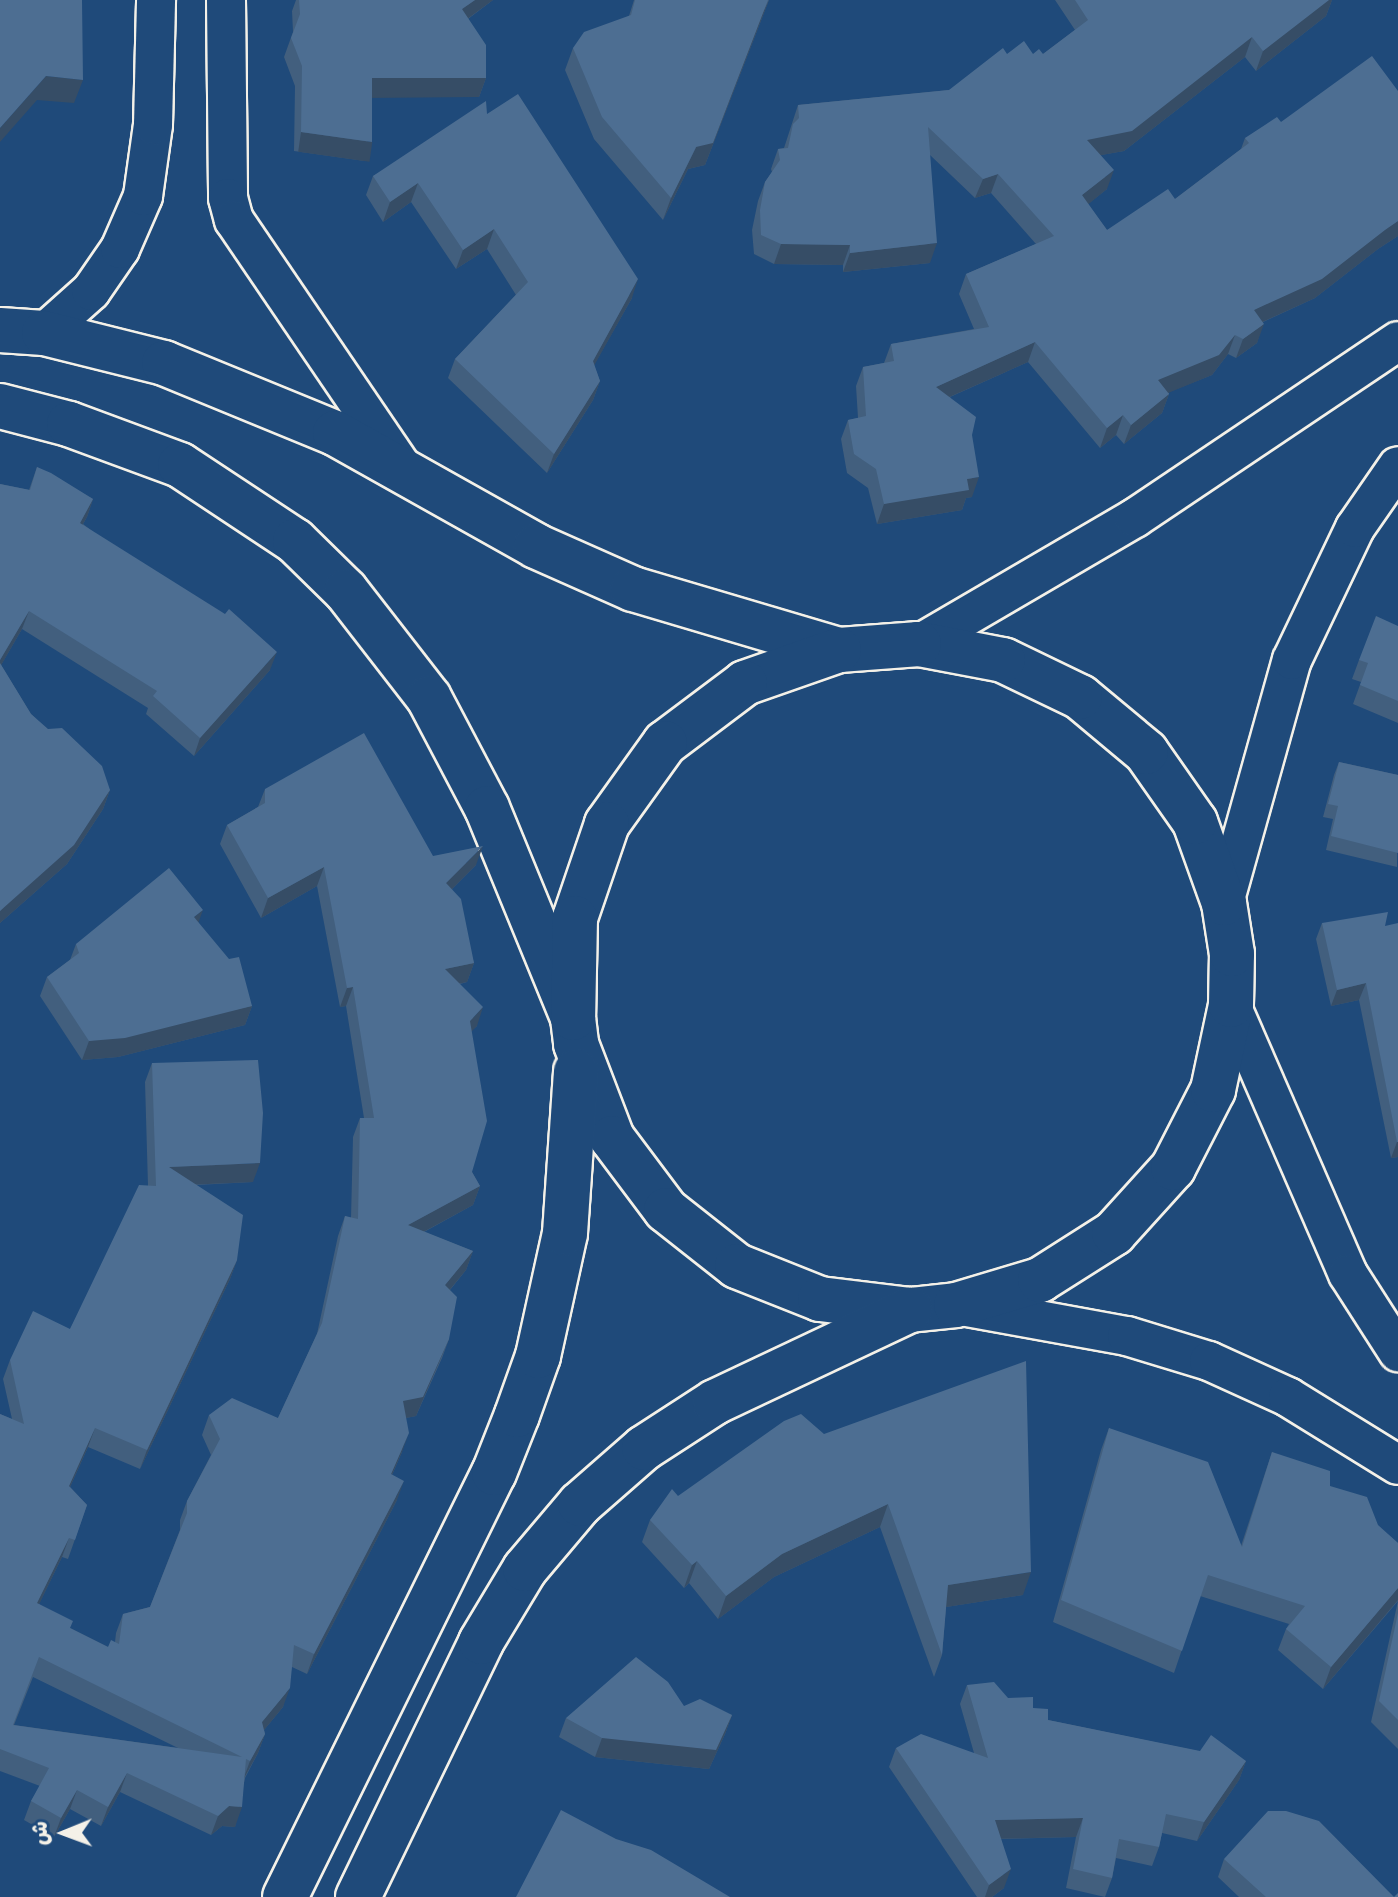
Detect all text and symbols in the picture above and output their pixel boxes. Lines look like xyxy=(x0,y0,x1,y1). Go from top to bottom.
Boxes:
north arrow xyxy=(24,1793,104,1873)
text: ش xyxy=(25,1821,54,1846)

